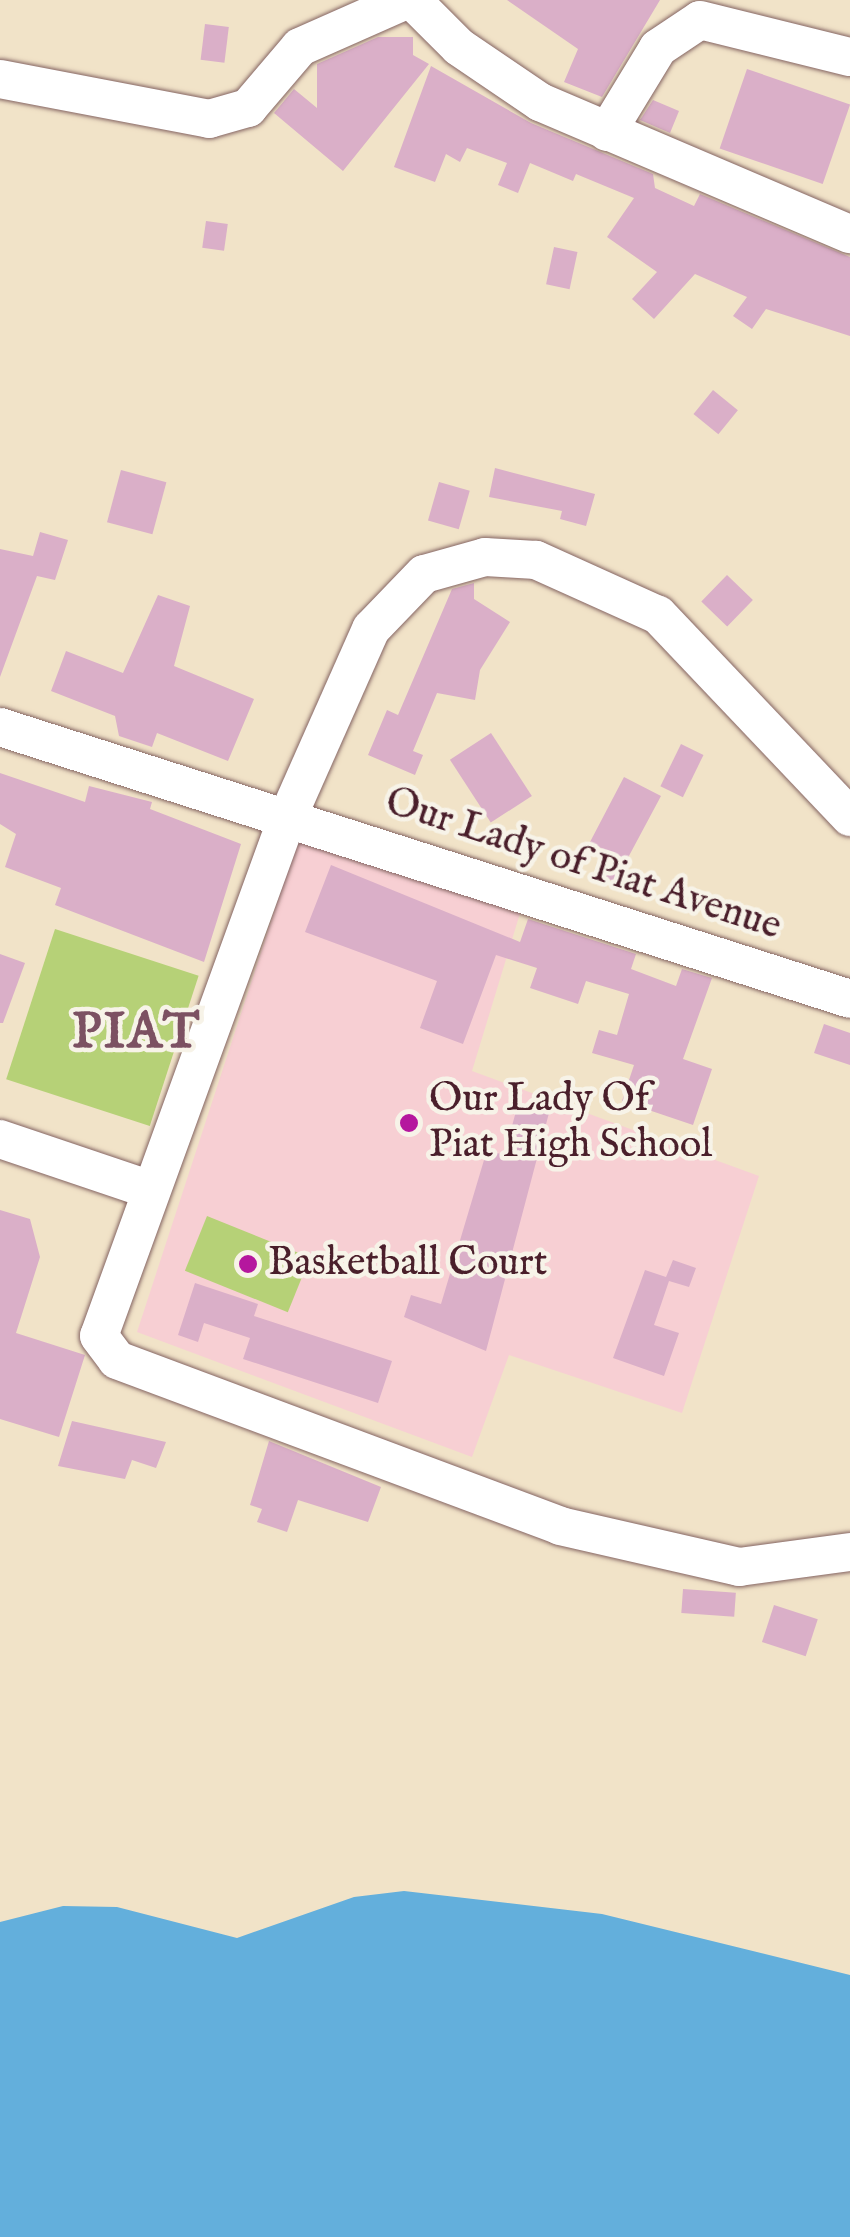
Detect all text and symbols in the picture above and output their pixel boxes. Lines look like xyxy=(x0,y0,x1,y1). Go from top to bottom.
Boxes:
street label: Our Lady of Piat Avenue xyxy=(379,778,787,952)
district label: PIAT xyxy=(72,1004,202,1064)
place label: Our Lady Of Piat High School xyxy=(429,1076,712,1170)
marker: Our Lady Of Piat High School xyxy=(398,1112,420,1134)
place label: Basketball Court xyxy=(268,1240,548,1288)
marker: Basketball Court xyxy=(237,1253,259,1275)

